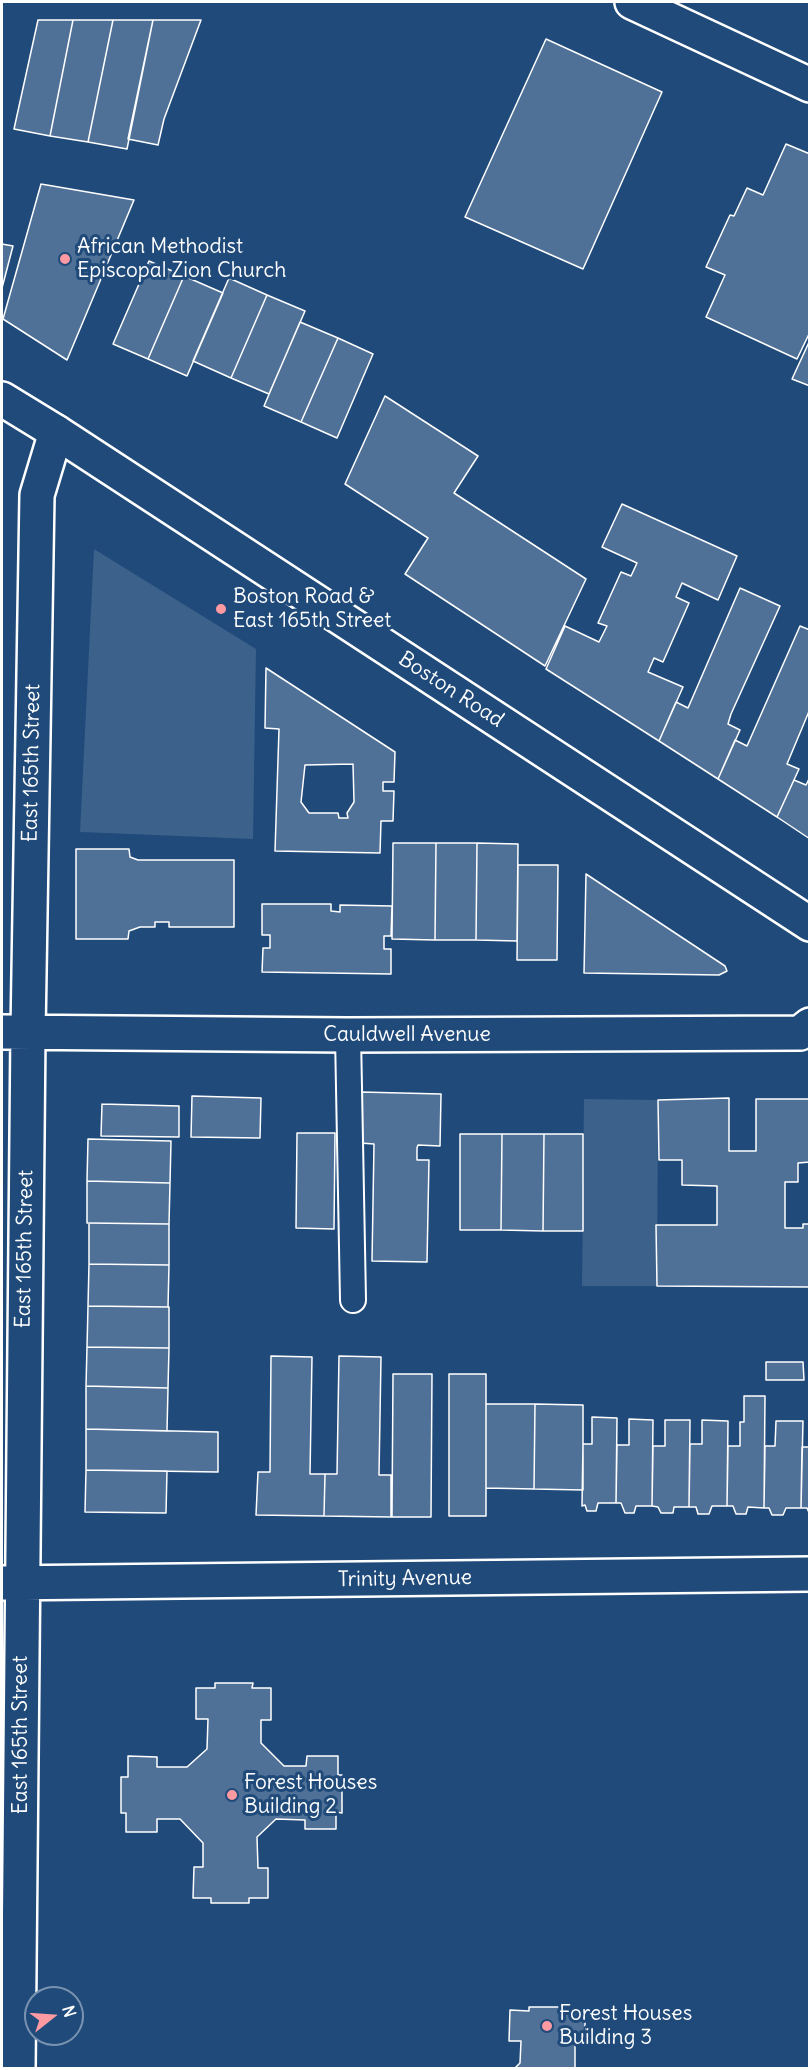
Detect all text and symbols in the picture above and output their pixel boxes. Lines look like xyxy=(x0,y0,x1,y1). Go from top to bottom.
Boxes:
place label: African Methodist Episcopal Zion Church xyxy=(77,234,286,284)
marker: African Methodist Episcopal Zion Church xyxy=(58,252,72,266)
place label: Boston Road & East 165th Street xyxy=(233,584,391,634)
marker: Boston Road & East 165th Street xyxy=(214,602,228,616)
street label: Boston Road xyxy=(394,647,508,733)
street label: East 165th Street xyxy=(18,684,46,842)
street label: Cauldwell Avenue xyxy=(323,1022,491,1048)
street label: East 165th Street xyxy=(11,1170,39,1328)
street label: Trinity Avenue xyxy=(338,1565,472,1593)
street label: East 165th Street xyxy=(8,1656,34,1814)
place label: Forest Houses Building 2 xyxy=(244,1770,377,1820)
marker: Forest Houses Building 2 xyxy=(225,1788,239,1802)
north arrow xyxy=(24,1986,84,2046)
place label: Forest Houses Building 3 xyxy=(559,2001,692,2051)
text: N xyxy=(58,2003,80,2020)
marker: Forest Houses Building 3 xyxy=(540,2019,554,2033)

